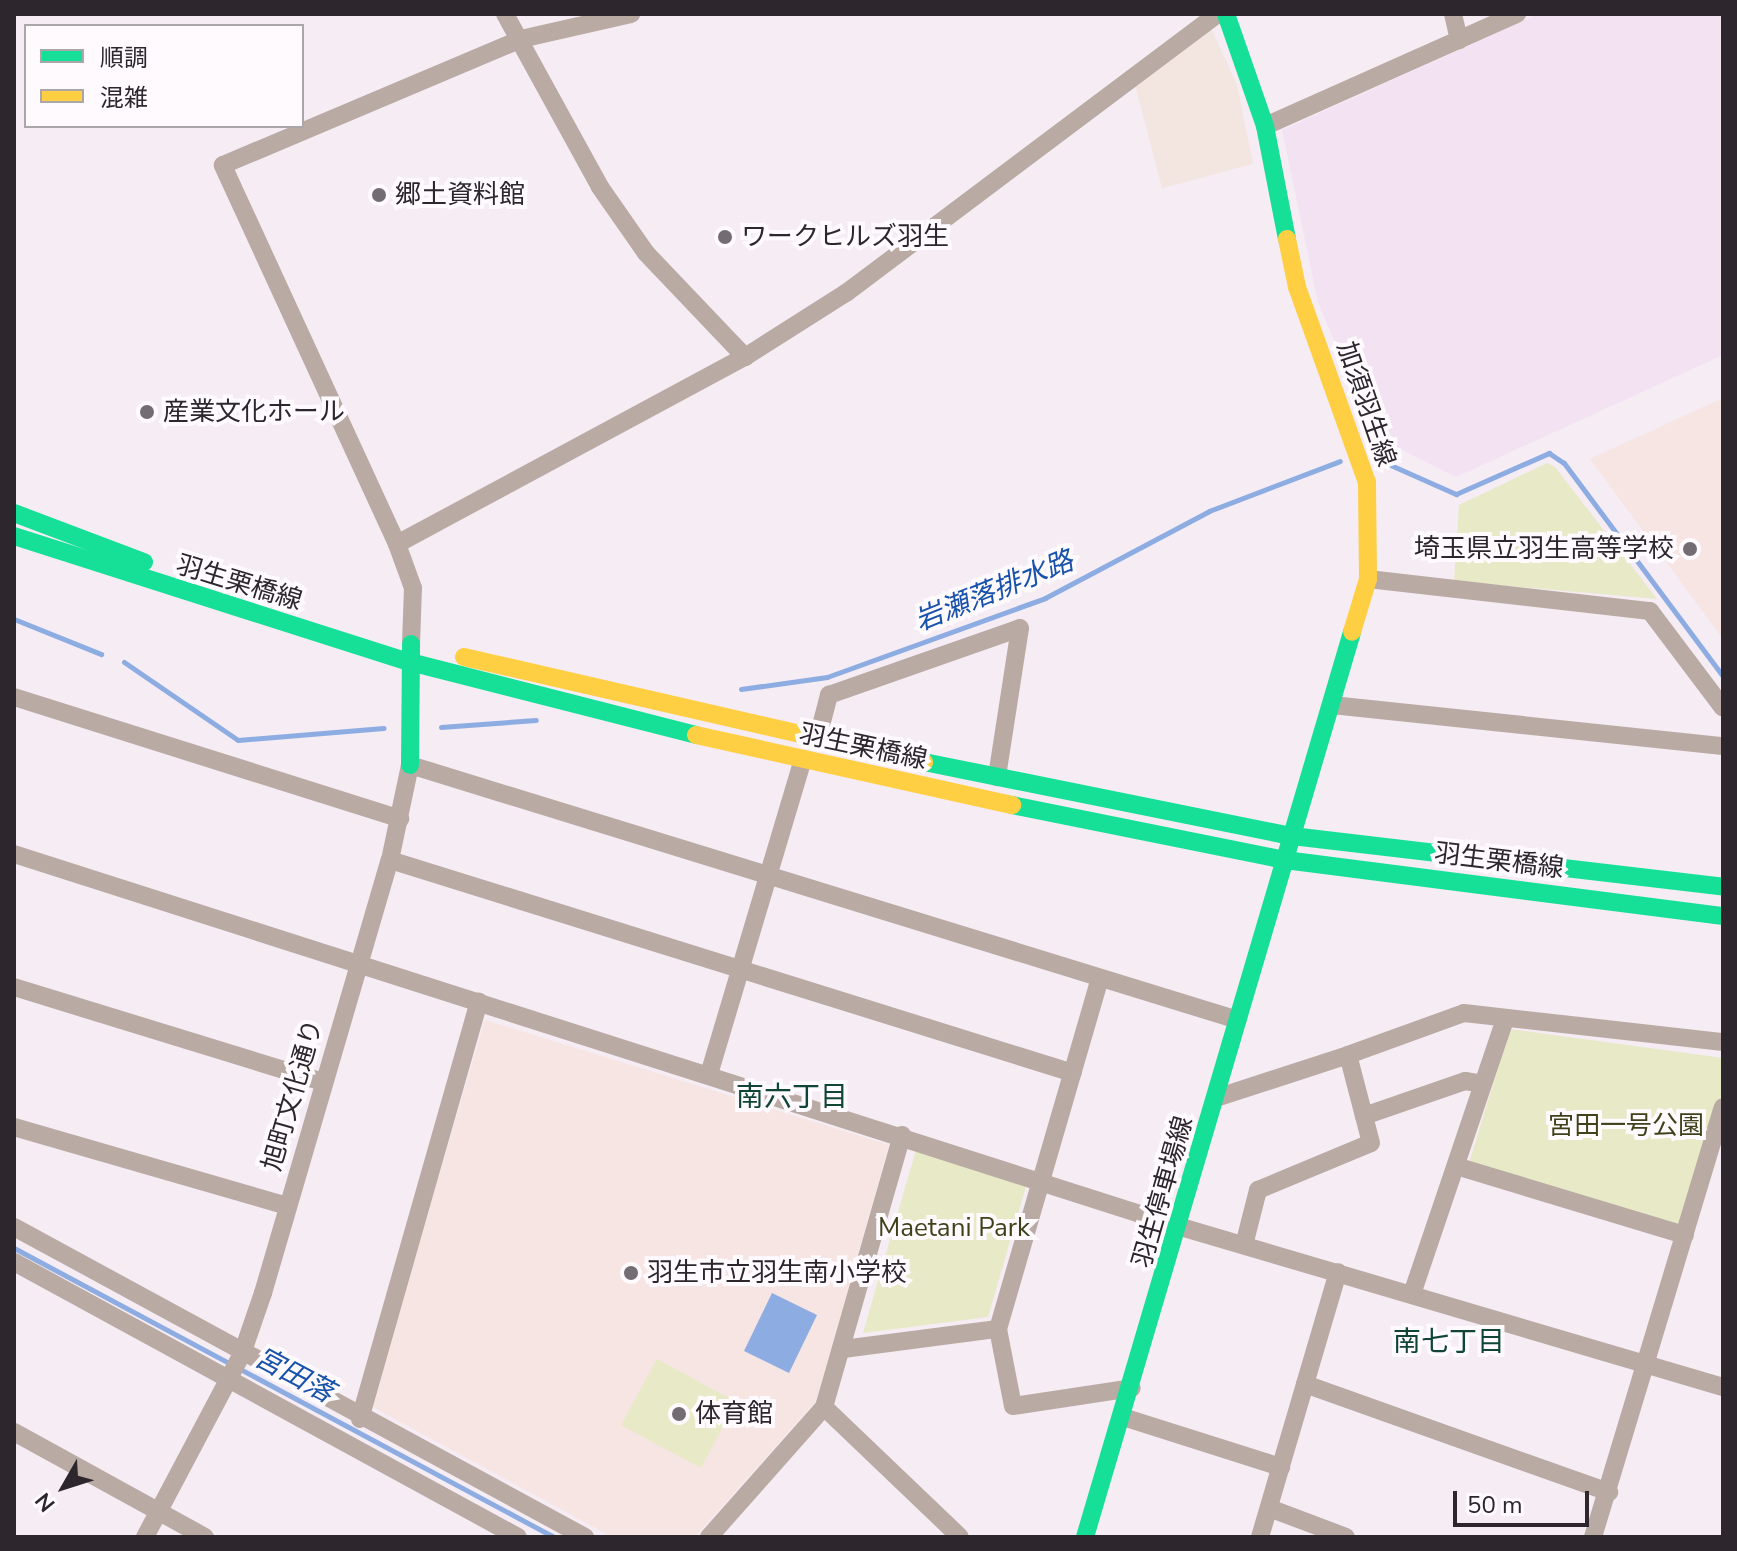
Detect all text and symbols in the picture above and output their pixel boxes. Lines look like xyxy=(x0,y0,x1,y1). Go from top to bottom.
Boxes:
legend xyxy=(24,24,304,128)
text: 順調 xyxy=(100,42,148,74)
text: 混雑 xyxy=(100,82,148,114)
place label: 郷土資料館 xyxy=(395,179,525,211)
marker: 郷土資料館 xyxy=(370,186,388,204)
place label: ワークヒルズ羽生 xyxy=(741,221,949,253)
marker: ワークヒルズ羽生 xyxy=(716,228,734,246)
street label: 加須羽生線 xyxy=(1330,337,1402,471)
place label: 産業文化ホール xyxy=(163,396,345,428)
marker: 産業文化ホール xyxy=(138,403,156,421)
place label: 埼玉県立羽生高等学校 xyxy=(1414,533,1674,565)
marker: 埼玉県立羽生高等学校 xyxy=(1681,540,1699,558)
water label: 岩瀬落排水路 xyxy=(910,544,1078,638)
street label: 羽生栗橋線 xyxy=(172,549,306,617)
street label: 羽生栗橋線 xyxy=(796,718,930,776)
street label: 羽生栗橋線 xyxy=(1433,838,1565,884)
street label: 旭町文化通り xyxy=(257,1016,329,1174)
district label: 南六丁目 xyxy=(736,1080,848,1114)
park label: 宮田一号公園 xyxy=(1548,1110,1704,1142)
street label: 羽生停車場線 xyxy=(1127,1113,1199,1271)
park label: Maetani Park xyxy=(878,1212,1030,1244)
place label: 羽生市立羽生南小学校 xyxy=(647,1257,907,1289)
marker: 羽生市立羽生南小学校 xyxy=(622,1264,640,1282)
district label: 南七丁目 xyxy=(1393,1325,1505,1359)
water label: 宮田落 xyxy=(249,1340,339,1410)
place label: 体育館 xyxy=(695,1398,773,1430)
marker: 体育館 xyxy=(670,1405,688,1423)
north arrow xyxy=(24,1447,104,1527)
scale bar xyxy=(1457,1475,1593,1525)
text: N xyxy=(29,1486,62,1518)
text: 50 m xyxy=(1467,1489,1523,1521)

